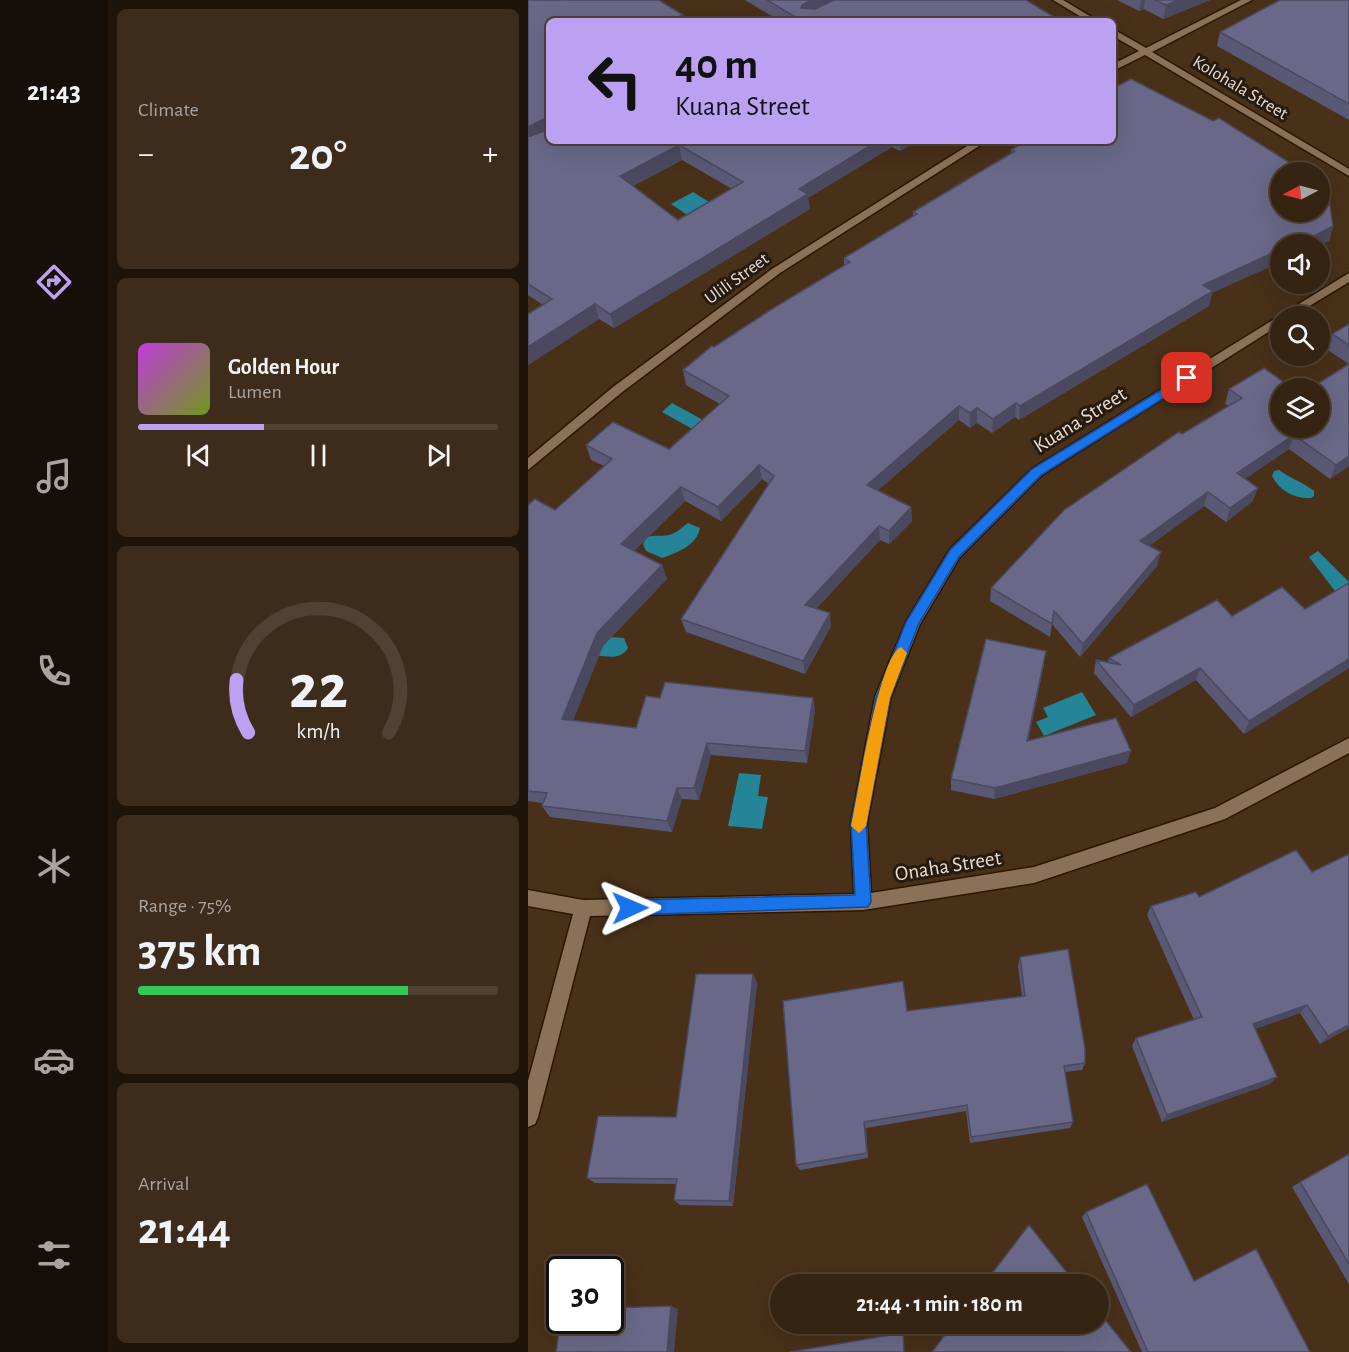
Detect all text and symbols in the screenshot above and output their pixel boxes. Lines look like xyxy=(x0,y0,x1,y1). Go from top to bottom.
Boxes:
icon: left xyxy=(576,42,654,120)
text: 40 m xyxy=(675,44,758,86)
street label: Kolohala Street xyxy=(1189,53,1291,123)
text: 21:43 xyxy=(27,78,81,105)
text: Kuana Street xyxy=(675,93,810,120)
text: Climate xyxy=(138,100,199,120)
text: 20° xyxy=(289,133,347,178)
text: − xyxy=(138,138,154,171)
text: + xyxy=(482,138,498,171)
north arrow xyxy=(1270,162,1330,222)
map controls xyxy=(1270,162,1330,438)
button: sound xyxy=(1270,234,1330,294)
street label: Ulili Street xyxy=(702,250,773,308)
icon: directions xyxy=(33,261,75,303)
button: search xyxy=(1270,306,1330,366)
pin xyxy=(1161,352,1212,403)
text: Golden Hour xyxy=(228,356,339,378)
icon: arrive xyxy=(1170,361,1203,394)
button: layers xyxy=(1270,378,1330,438)
text: Lumen xyxy=(228,382,282,402)
street label: Kuana Street xyxy=(1030,383,1130,457)
icon: previous xyxy=(182,439,215,472)
icon: pause xyxy=(302,439,335,472)
icon: next xyxy=(422,439,455,472)
icon: music xyxy=(33,455,75,497)
icon: phone xyxy=(33,650,75,692)
text: 22 xyxy=(289,657,347,719)
text: km/h xyxy=(296,721,340,742)
icon: climate xyxy=(33,845,75,887)
street label: Onaha Street xyxy=(893,847,1003,885)
position arrow xyxy=(598,876,662,940)
text: Range · 75% xyxy=(138,896,231,916)
text: 375 km xyxy=(138,929,262,974)
icon: car xyxy=(33,1039,75,1081)
text: Arrival xyxy=(138,1174,189,1194)
text: 21:44 xyxy=(138,1207,231,1252)
icon: filters xyxy=(33,1234,75,1276)
speed limit sign: 30 xyxy=(546,1256,624,1334)
text: 21:44 · 1 min · 180 m xyxy=(856,1293,1023,1315)

